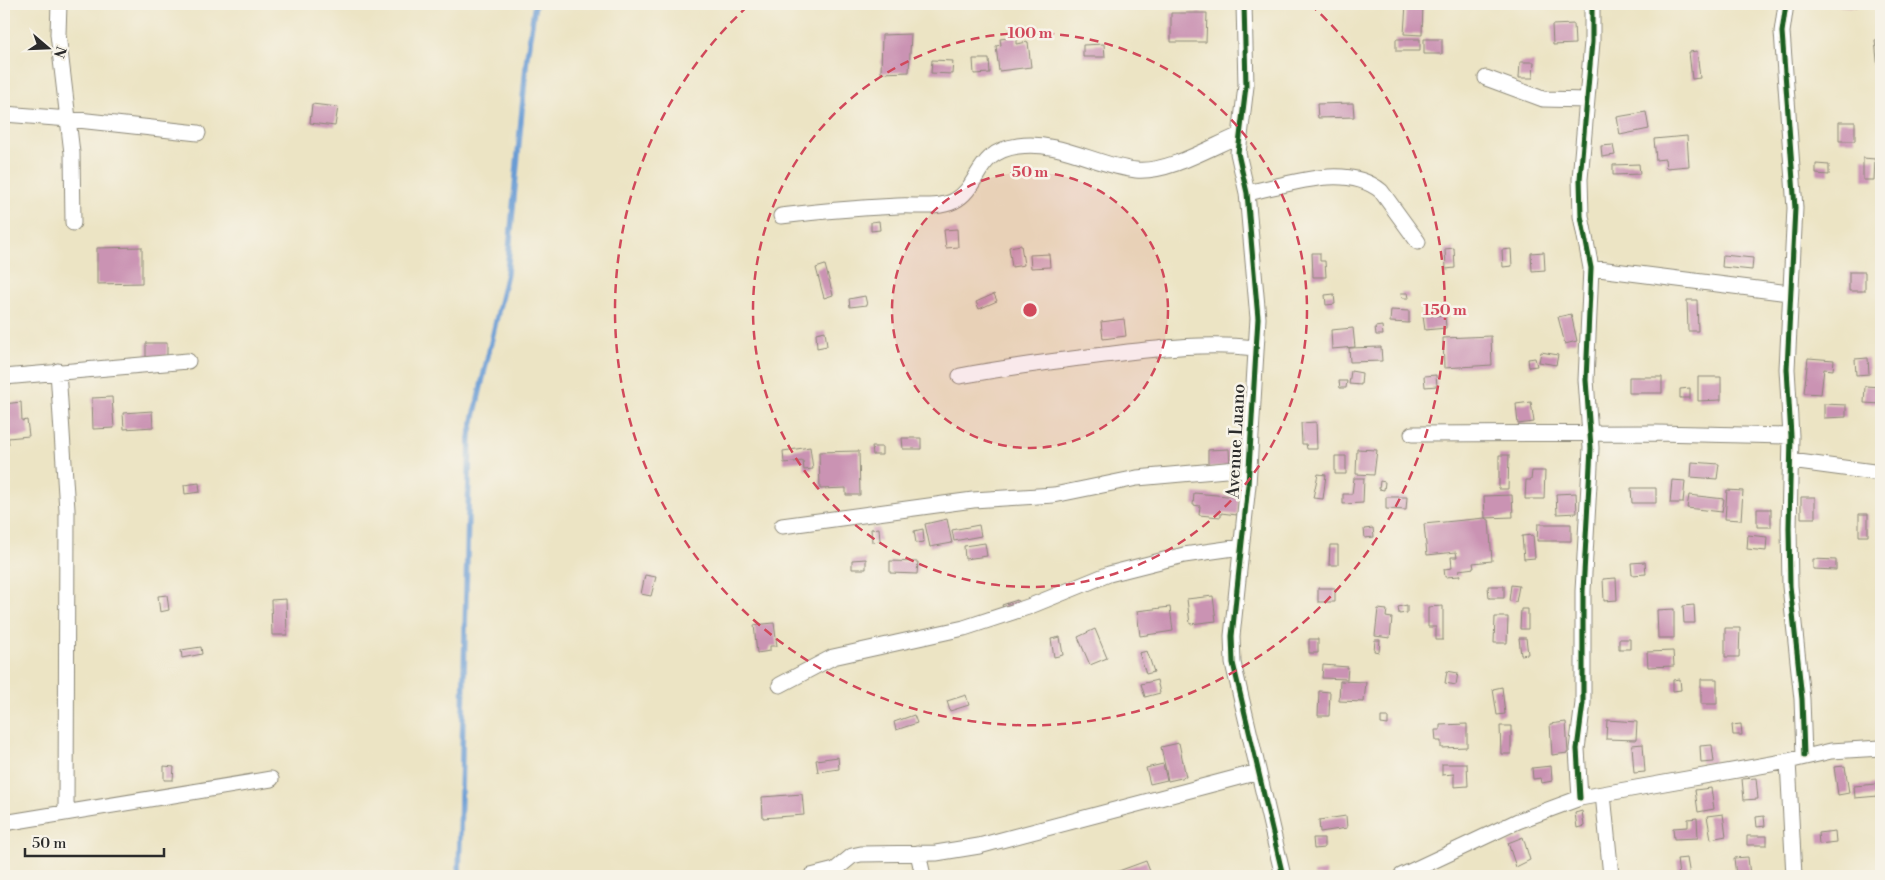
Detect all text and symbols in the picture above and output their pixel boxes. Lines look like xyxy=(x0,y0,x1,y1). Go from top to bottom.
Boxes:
north arrow xyxy=(22,22,72,72)
text: 100 m xyxy=(1008,24,1053,43)
text: N xyxy=(49,44,70,60)
text: 50 m xyxy=(1012,163,1048,182)
centre of rings xyxy=(1021,301,1039,319)
text: 150 m xyxy=(1423,301,1467,320)
street label: Avenue Luano xyxy=(1221,383,1250,500)
scale bar xyxy=(25,825,164,857)
text: 50 m xyxy=(32,834,66,853)

